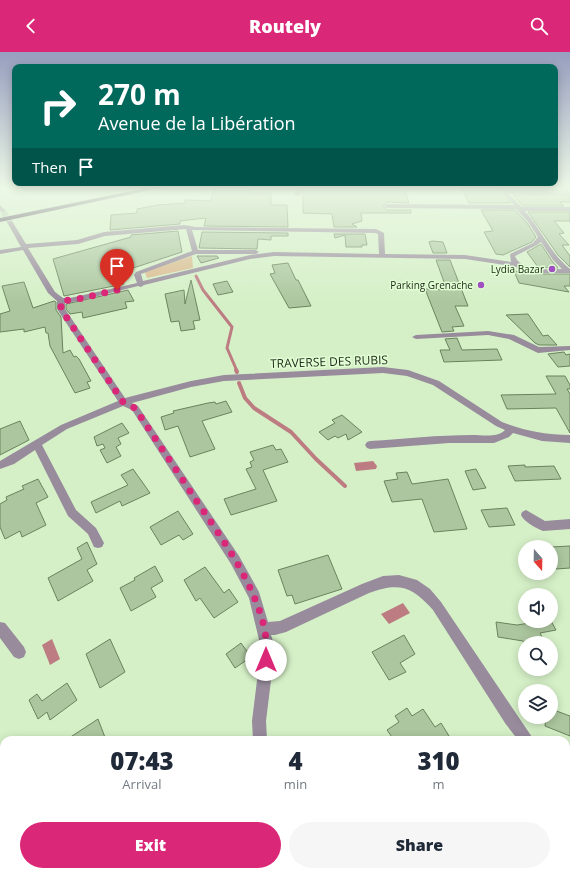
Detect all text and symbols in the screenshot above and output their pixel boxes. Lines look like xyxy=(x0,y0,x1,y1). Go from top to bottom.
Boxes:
text: Routely xyxy=(249,14,321,38)
icon: back xyxy=(20,15,42,37)
icon: search xyxy=(528,15,550,37)
text: 270 m xyxy=(98,75,181,113)
icon: right xyxy=(32,80,84,132)
text: Avenue de la Libération xyxy=(98,111,296,135)
icon: arrive xyxy=(75,156,97,178)
text: Then xyxy=(32,157,67,177)
pin xyxy=(100,249,134,290)
icon: arrive xyxy=(106,255,128,277)
place label: Lydia Bazar xyxy=(491,262,544,276)
marker: Lydia Bazar xyxy=(547,264,557,274)
place label: Parking Grenache xyxy=(390,278,473,292)
marker: Parking Grenache xyxy=(476,280,486,290)
street label: TRAVERSE DES RUBIS xyxy=(270,351,388,372)
north arrow xyxy=(518,540,558,580)
map controls xyxy=(518,540,558,724)
button: sound xyxy=(518,588,558,628)
button: search xyxy=(518,636,558,676)
position arrow xyxy=(245,639,287,681)
button: layers xyxy=(518,684,558,724)
text: 07:43 xyxy=(110,744,174,777)
text: 4 xyxy=(288,744,303,777)
text: 310 xyxy=(417,744,460,777)
text: Arrival xyxy=(122,775,161,793)
text: min xyxy=(284,775,307,793)
text: m xyxy=(433,775,445,793)
button: Exit xyxy=(20,822,281,868)
button: Share xyxy=(289,822,550,868)

